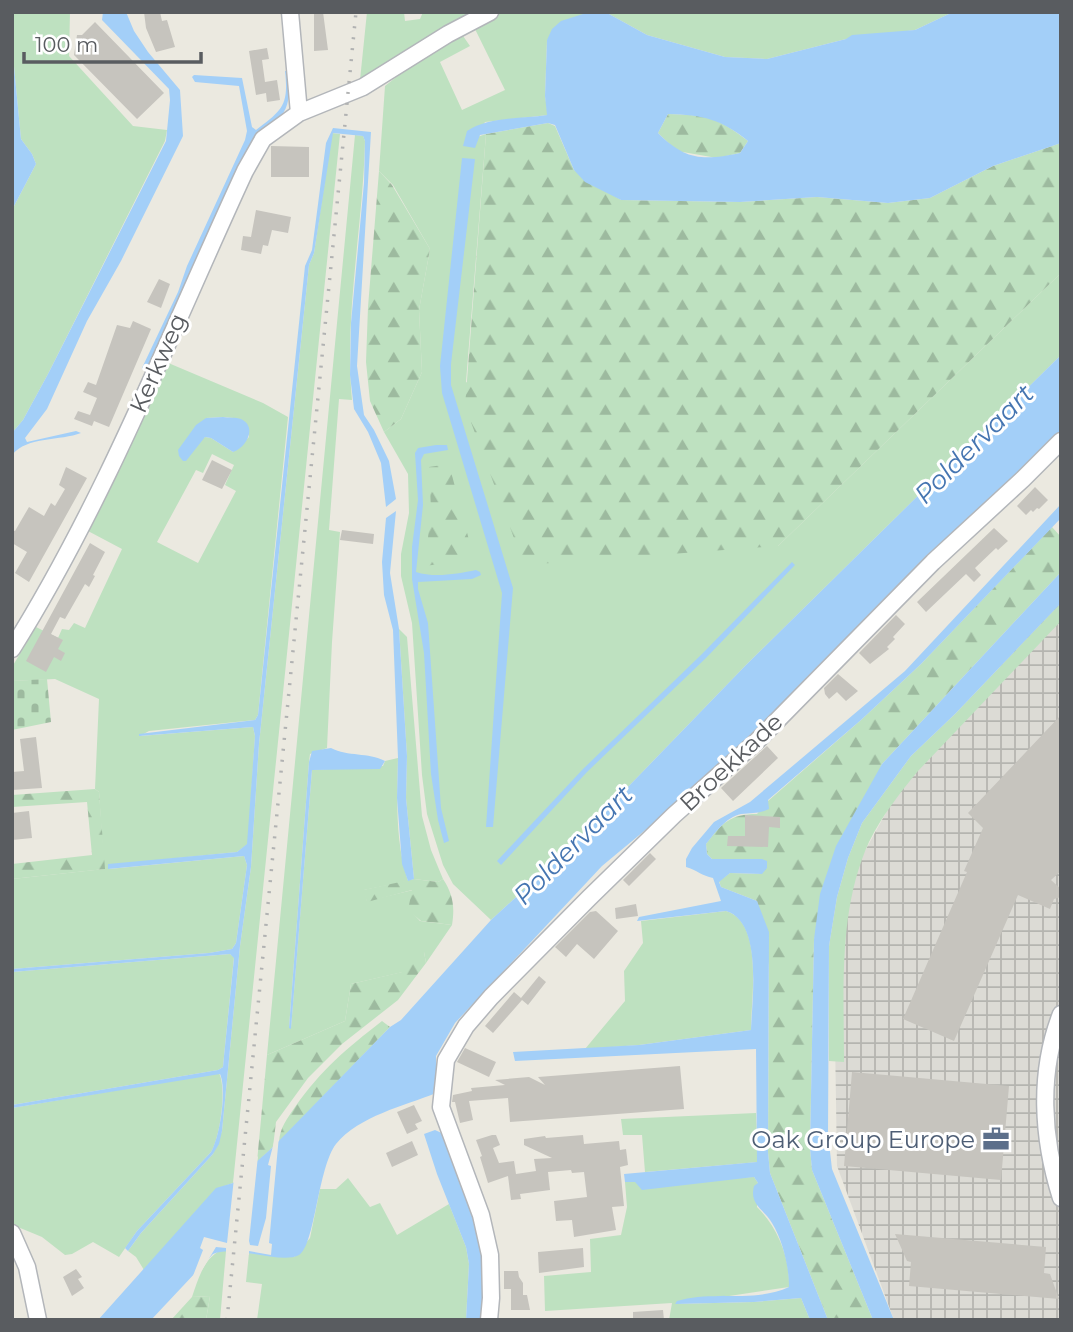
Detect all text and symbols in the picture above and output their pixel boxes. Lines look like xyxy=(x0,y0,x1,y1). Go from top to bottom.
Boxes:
scale bar xyxy=(24,21,201,65)
text: 100 m xyxy=(35,32,98,57)
street label: Kerkweg xyxy=(123,309,193,417)
water label: Poldervaart xyxy=(907,377,1041,511)
street label: Broekkade xyxy=(673,707,789,817)
water label: Poldervaart xyxy=(506,778,640,912)
office icon: Oak Group Europe xyxy=(981,1124,1011,1154)
place label: Oak Group Europe xyxy=(751,1125,975,1154)

